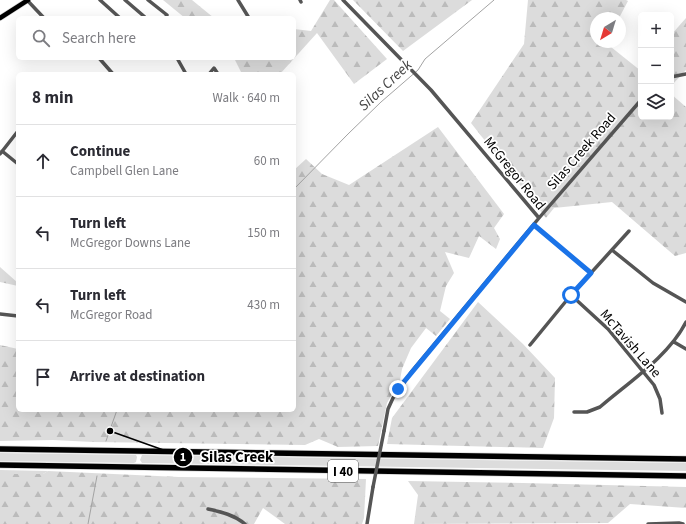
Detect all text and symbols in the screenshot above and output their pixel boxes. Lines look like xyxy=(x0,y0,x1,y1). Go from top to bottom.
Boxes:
north arrow xyxy=(590,12,626,48)
map controls xyxy=(638,12,674,120)
button: + xyxy=(638,12,674,48)
search box xyxy=(16,16,296,60)
icon: search xyxy=(30,27,52,49)
text: Search here xyxy=(62,28,136,49)
button: − xyxy=(638,48,674,84)
water label: Silas Creek xyxy=(354,54,418,116)
button: layers xyxy=(638,84,674,120)
text: 8 min xyxy=(32,86,73,110)
text: Walk · 640 m xyxy=(212,89,280,107)
street label: Silas Creek Road xyxy=(543,109,621,195)
street label: McGregor Road xyxy=(478,133,550,214)
text: Continue xyxy=(70,141,130,162)
icon: ahead xyxy=(32,150,54,172)
text: 60 m xyxy=(254,152,280,170)
text: Campbell Glen Lane xyxy=(70,162,179,180)
text: Turn left xyxy=(70,213,126,234)
icon: left xyxy=(32,222,54,244)
text: 150 m xyxy=(247,224,280,242)
text: McGregor Downs Lane xyxy=(70,234,191,252)
text: Turn left xyxy=(70,285,126,306)
route start xyxy=(562,286,580,304)
icon: left xyxy=(32,294,54,316)
text: 430 m xyxy=(247,296,280,314)
street label: McTavish Lane xyxy=(595,305,666,382)
text: McGregor Road xyxy=(70,306,153,324)
icon: arrive xyxy=(32,366,54,388)
text: Arrive at destination xyxy=(70,366,205,387)
route end xyxy=(389,380,407,398)
callout: Silas Creek xyxy=(173,443,282,470)
text: Silas Creek xyxy=(201,447,274,468)
text: 1 xyxy=(180,449,186,466)
road number: I 40 xyxy=(328,460,358,482)

